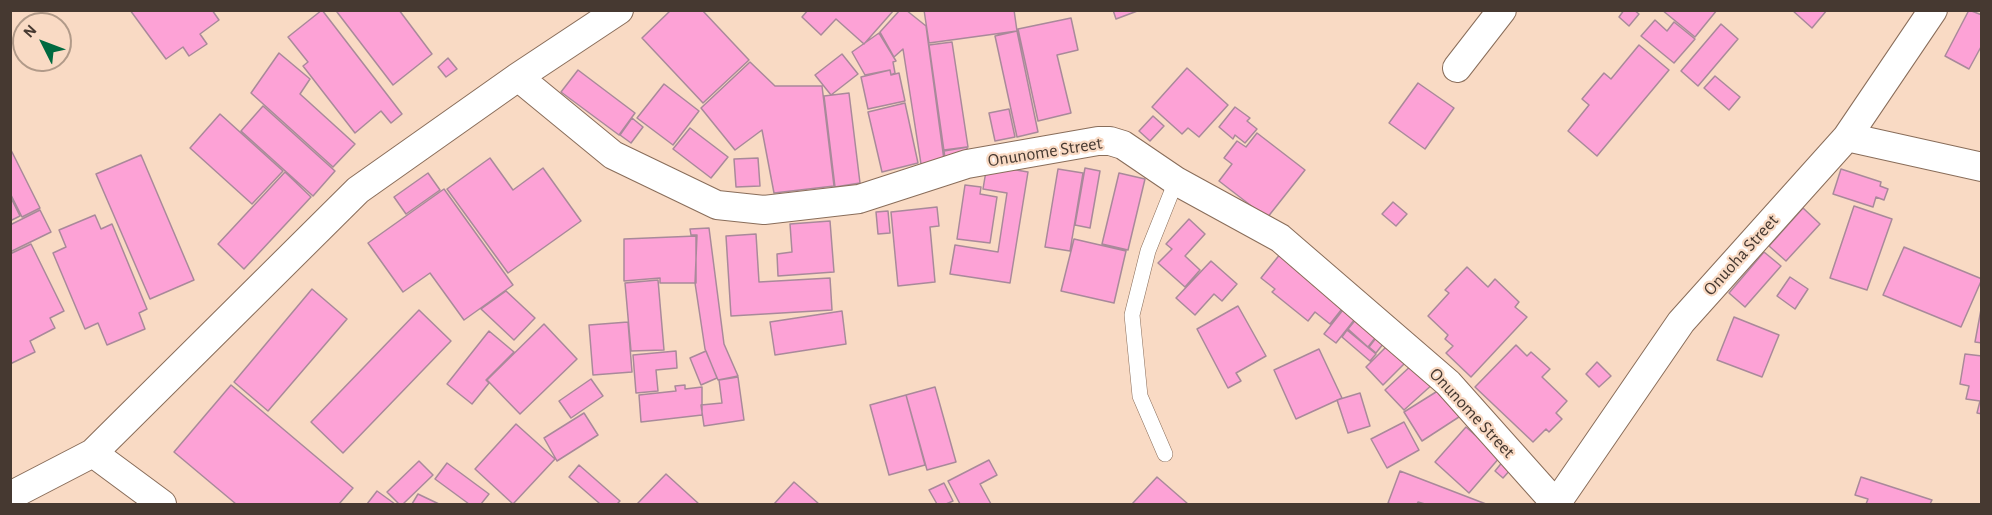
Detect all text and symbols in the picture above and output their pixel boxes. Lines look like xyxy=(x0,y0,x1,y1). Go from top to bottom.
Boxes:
north arrow xyxy=(12,12,72,72)
text: N xyxy=(20,22,40,41)
street label: Onunome Street xyxy=(986,132,1104,172)
street label: Onuoha Street xyxy=(1699,210,1783,300)
street label: Onunome Street xyxy=(1425,363,1519,463)

